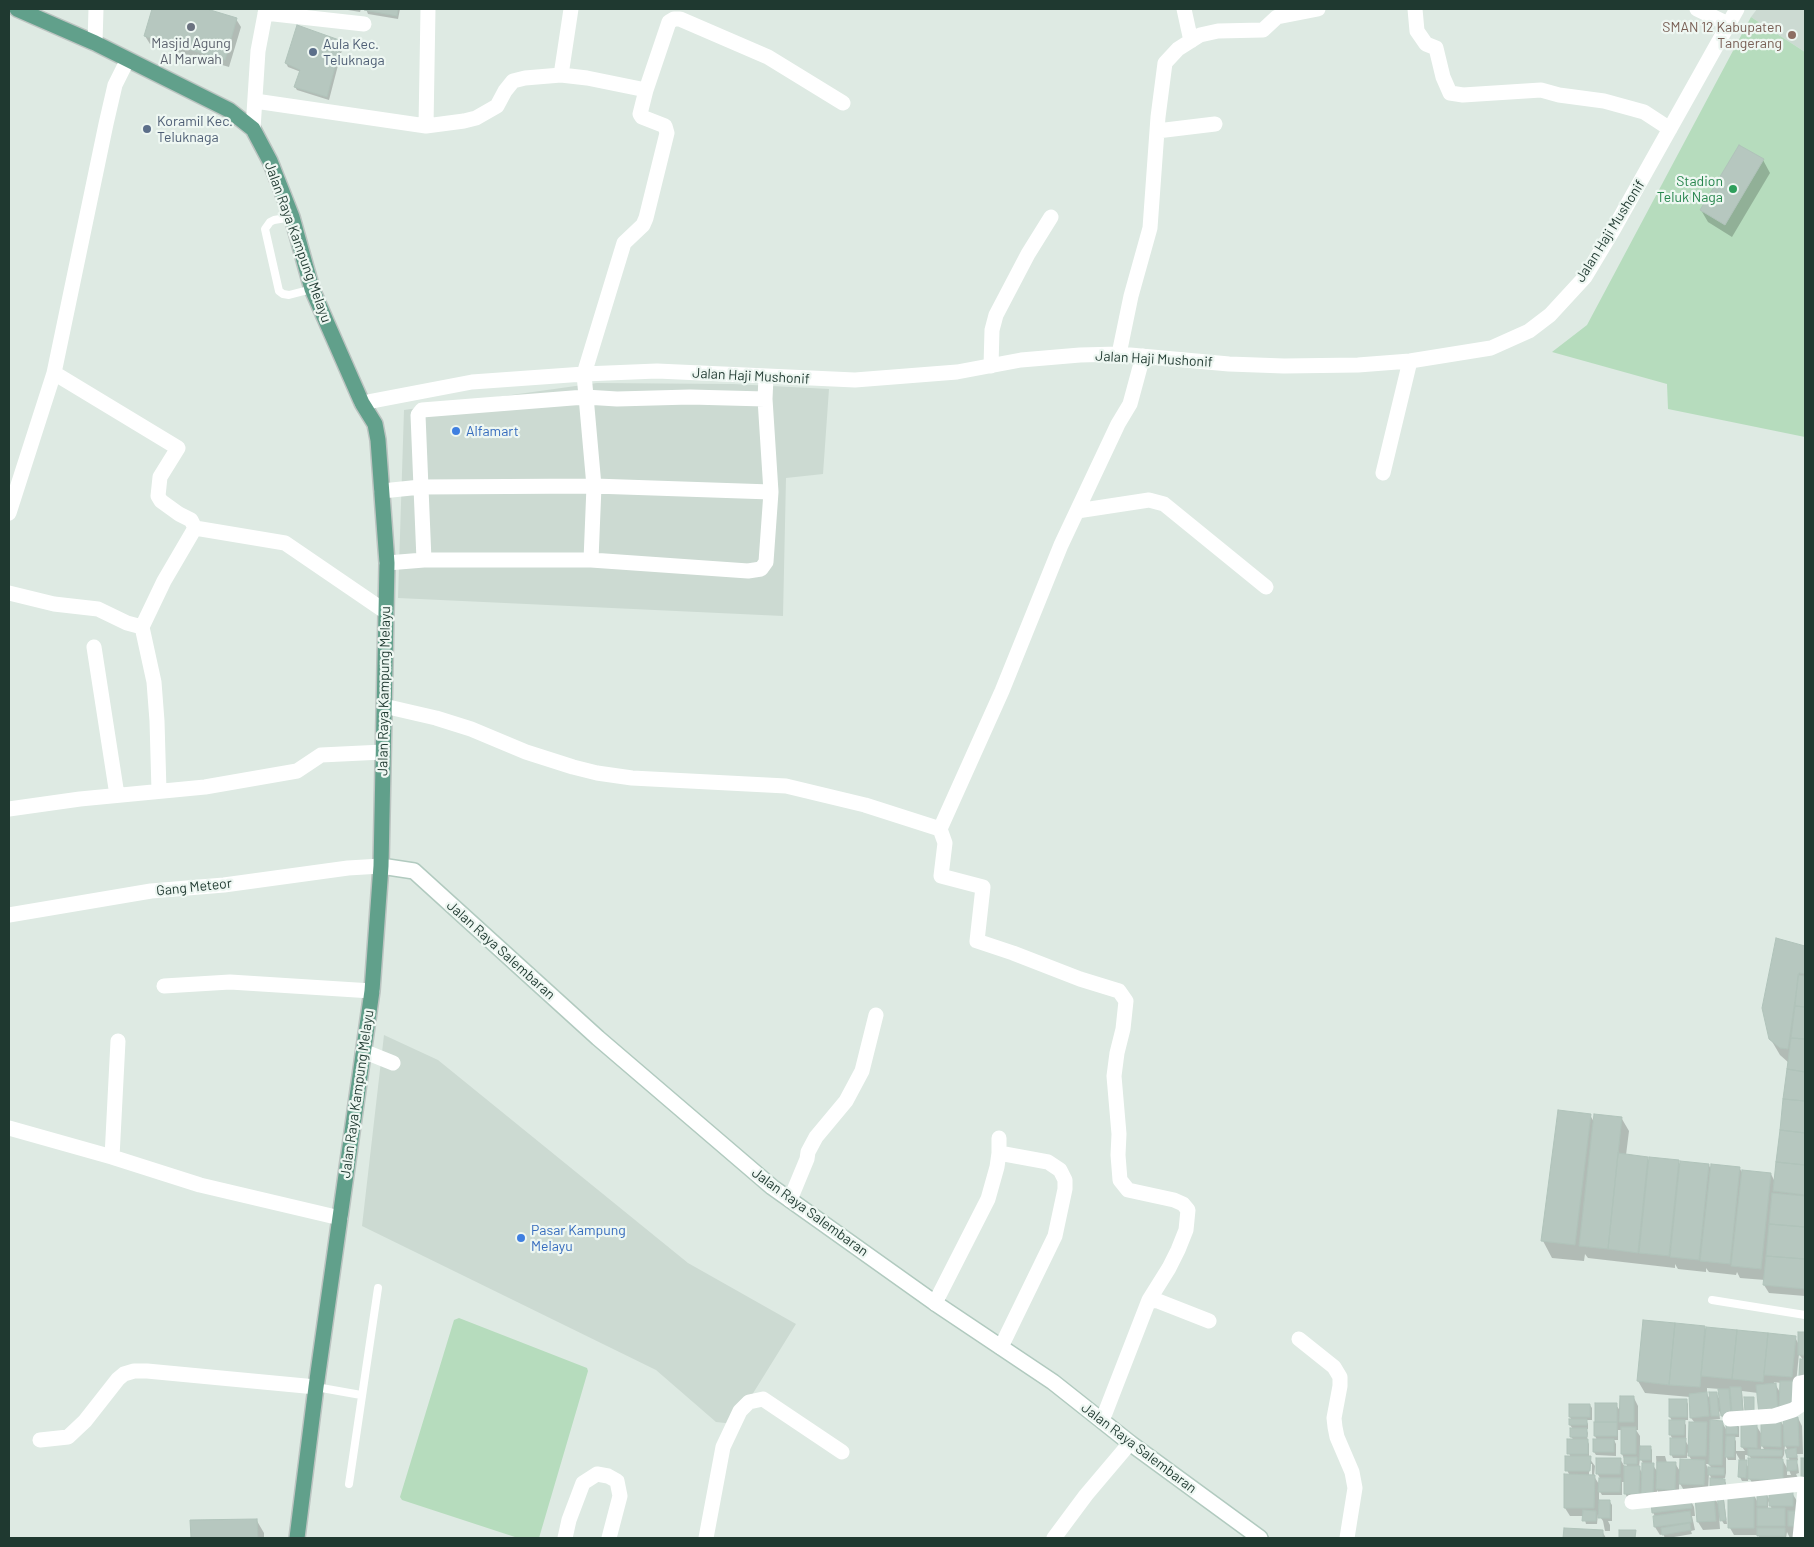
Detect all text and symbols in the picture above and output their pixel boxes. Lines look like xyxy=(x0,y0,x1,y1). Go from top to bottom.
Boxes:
place label: SMAN 12 Kabupaten Tangerang xyxy=(1662,19,1782,52)
marker: Masjid Agung Al Marwah xyxy=(185,21,197,33)
marker: SMAN 12 Kabupaten Tangerang xyxy=(1786,29,1798,41)
place label: Masjid Agung Al Marwah xyxy=(151,35,231,68)
place label: Aula Kec. Teluknaga xyxy=(323,36,385,68)
marker: Aula Kec. Teluknaga xyxy=(307,46,319,58)
place label: Koramil Kec. Teluknaga xyxy=(157,113,233,146)
marker: Koramil Kec. Teluknaga xyxy=(141,123,153,135)
street label: Jalan Raya Kampung Melayu xyxy=(261,159,335,325)
place label: Stadion Teluk Naga xyxy=(1657,173,1723,206)
street label: Jalan Haji Mushonif xyxy=(1572,177,1648,285)
marker: Stadion Teluk Naga xyxy=(1727,183,1739,195)
street label: Jalan Haji Mushonif xyxy=(1095,348,1213,370)
street label: Jalan Haji Mushonif xyxy=(692,365,810,387)
place label: Alfamart xyxy=(466,423,519,439)
marker: Alfamart xyxy=(450,425,462,437)
street label: Jalan Raya Kampung Melayu xyxy=(374,606,394,776)
street label: Gang Meteor xyxy=(155,875,233,899)
street label: Jalan Raya Salembaran xyxy=(443,897,559,1003)
street label: Jalan Raya Kampung Melayu xyxy=(337,1009,377,1179)
street label: Jalan Raya Salembaran xyxy=(748,1164,872,1260)
place label: Pasar Kampung Melayu xyxy=(531,1222,626,1254)
marker: Pasar Kampung Melayu xyxy=(515,1232,527,1244)
street label: Jalan Raya Salembaran xyxy=(1078,1399,1200,1497)

